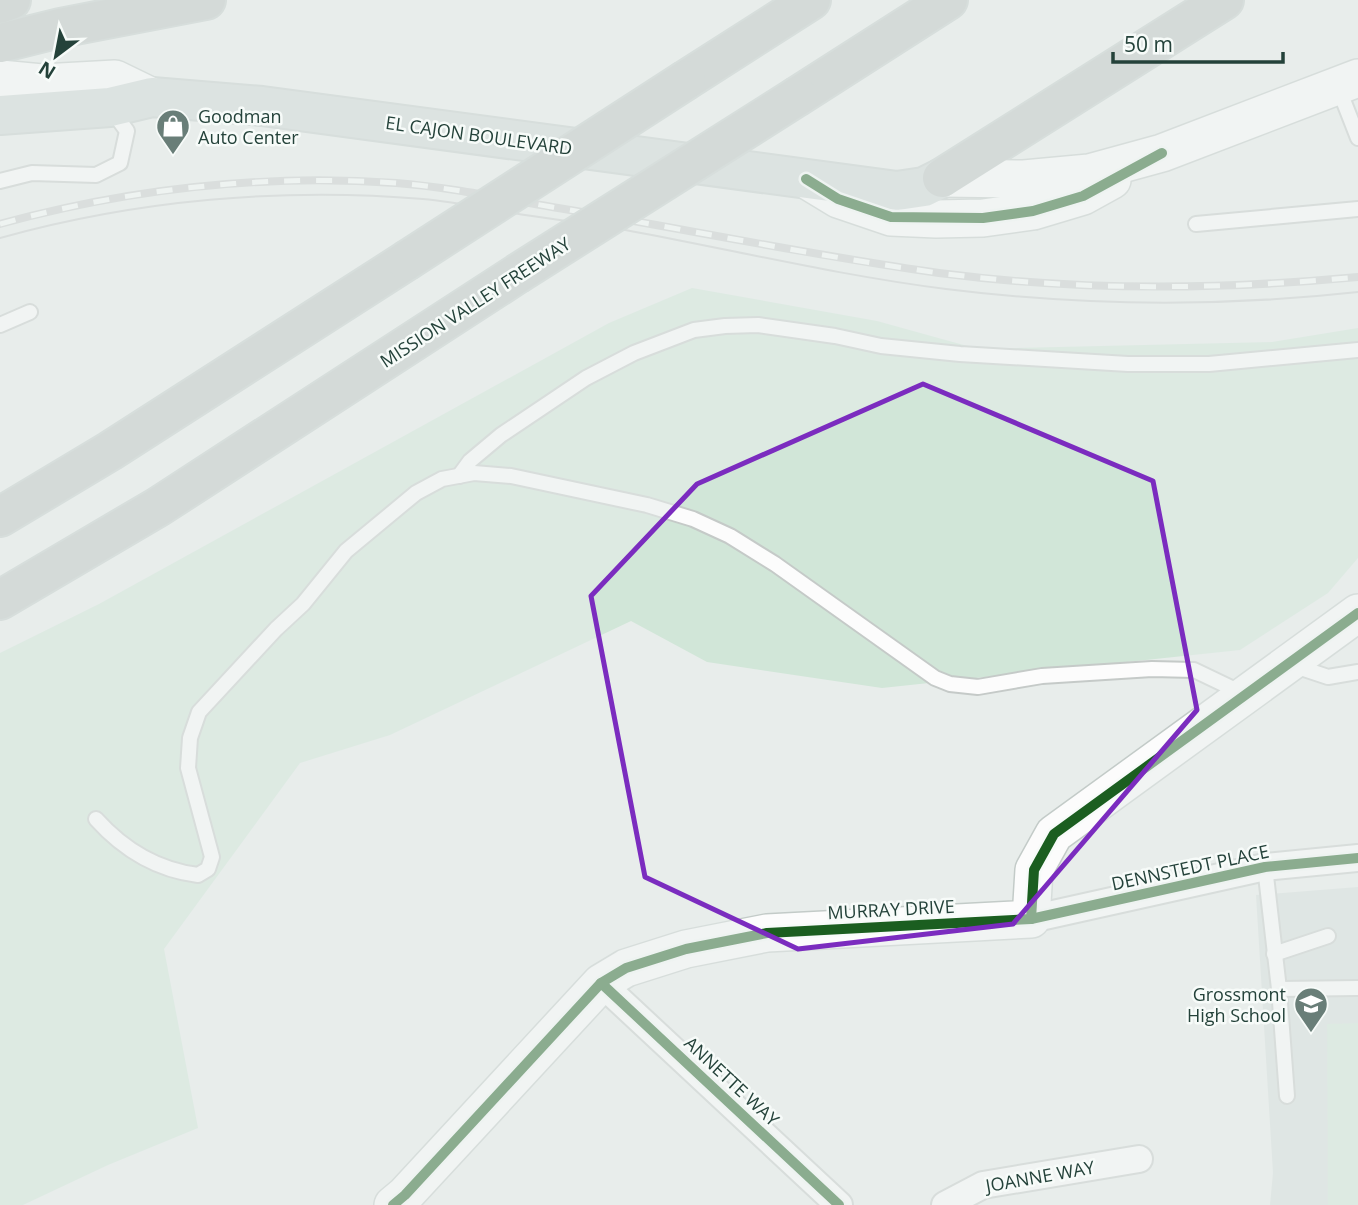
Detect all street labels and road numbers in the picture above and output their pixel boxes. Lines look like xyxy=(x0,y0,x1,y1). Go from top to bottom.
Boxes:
street label: EL CAJON BOULEVARD xyxy=(384,110,574,160)
street label: MISSION VALLEY FREEWAY xyxy=(375,231,576,373)
street label: DENNSTEDT PLACE xyxy=(1109,839,1271,895)
street label: MURRAY DRIVE xyxy=(827,894,955,924)
street label: ANNETTE WAY xyxy=(680,1031,785,1132)
street label: JOANNE WAY xyxy=(982,1154,1097,1198)

